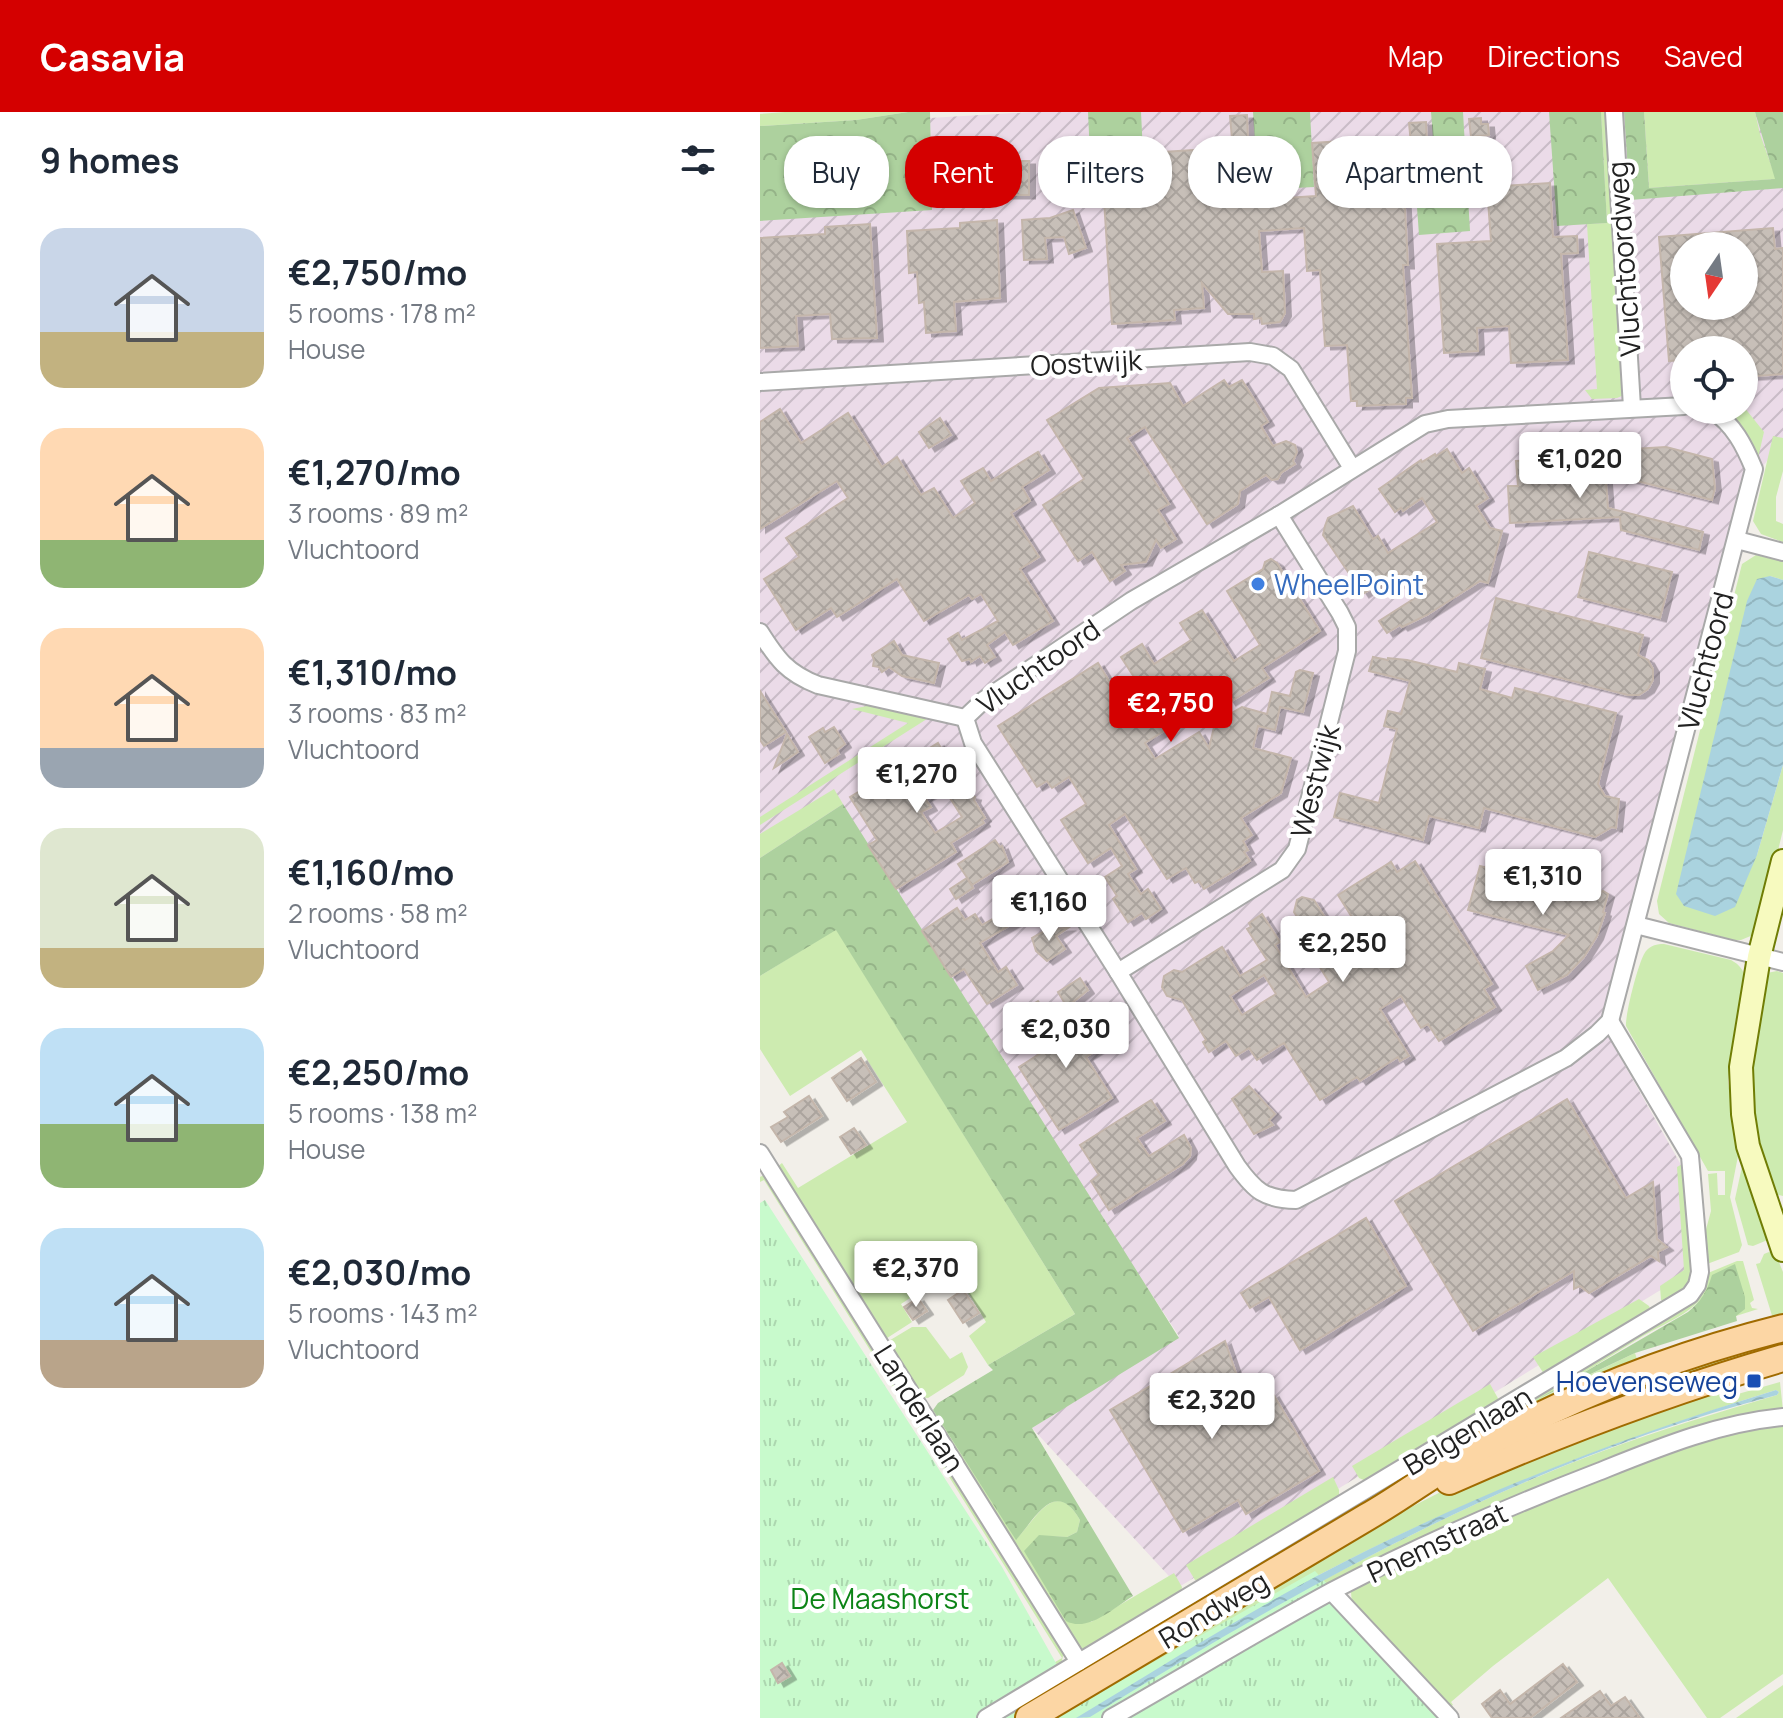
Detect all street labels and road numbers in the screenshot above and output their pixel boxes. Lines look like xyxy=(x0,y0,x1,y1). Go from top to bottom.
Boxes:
street label: Vluchtoordweg xyxy=(1597,160,1649,358)
street label: Oostwijk xyxy=(1029,340,1144,384)
street label: Vluchtoord xyxy=(1668,588,1742,734)
street label: Vluchtoord xyxy=(969,610,1107,722)
street label: Westwijk xyxy=(1281,719,1348,842)
street label: Landerlaan xyxy=(866,1337,974,1479)
street label: Belgenlaan xyxy=(1396,1377,1538,1483)
street label: Pnemstraat xyxy=(1361,1493,1513,1591)
street label: Rondweg xyxy=(1151,1561,1275,1657)

